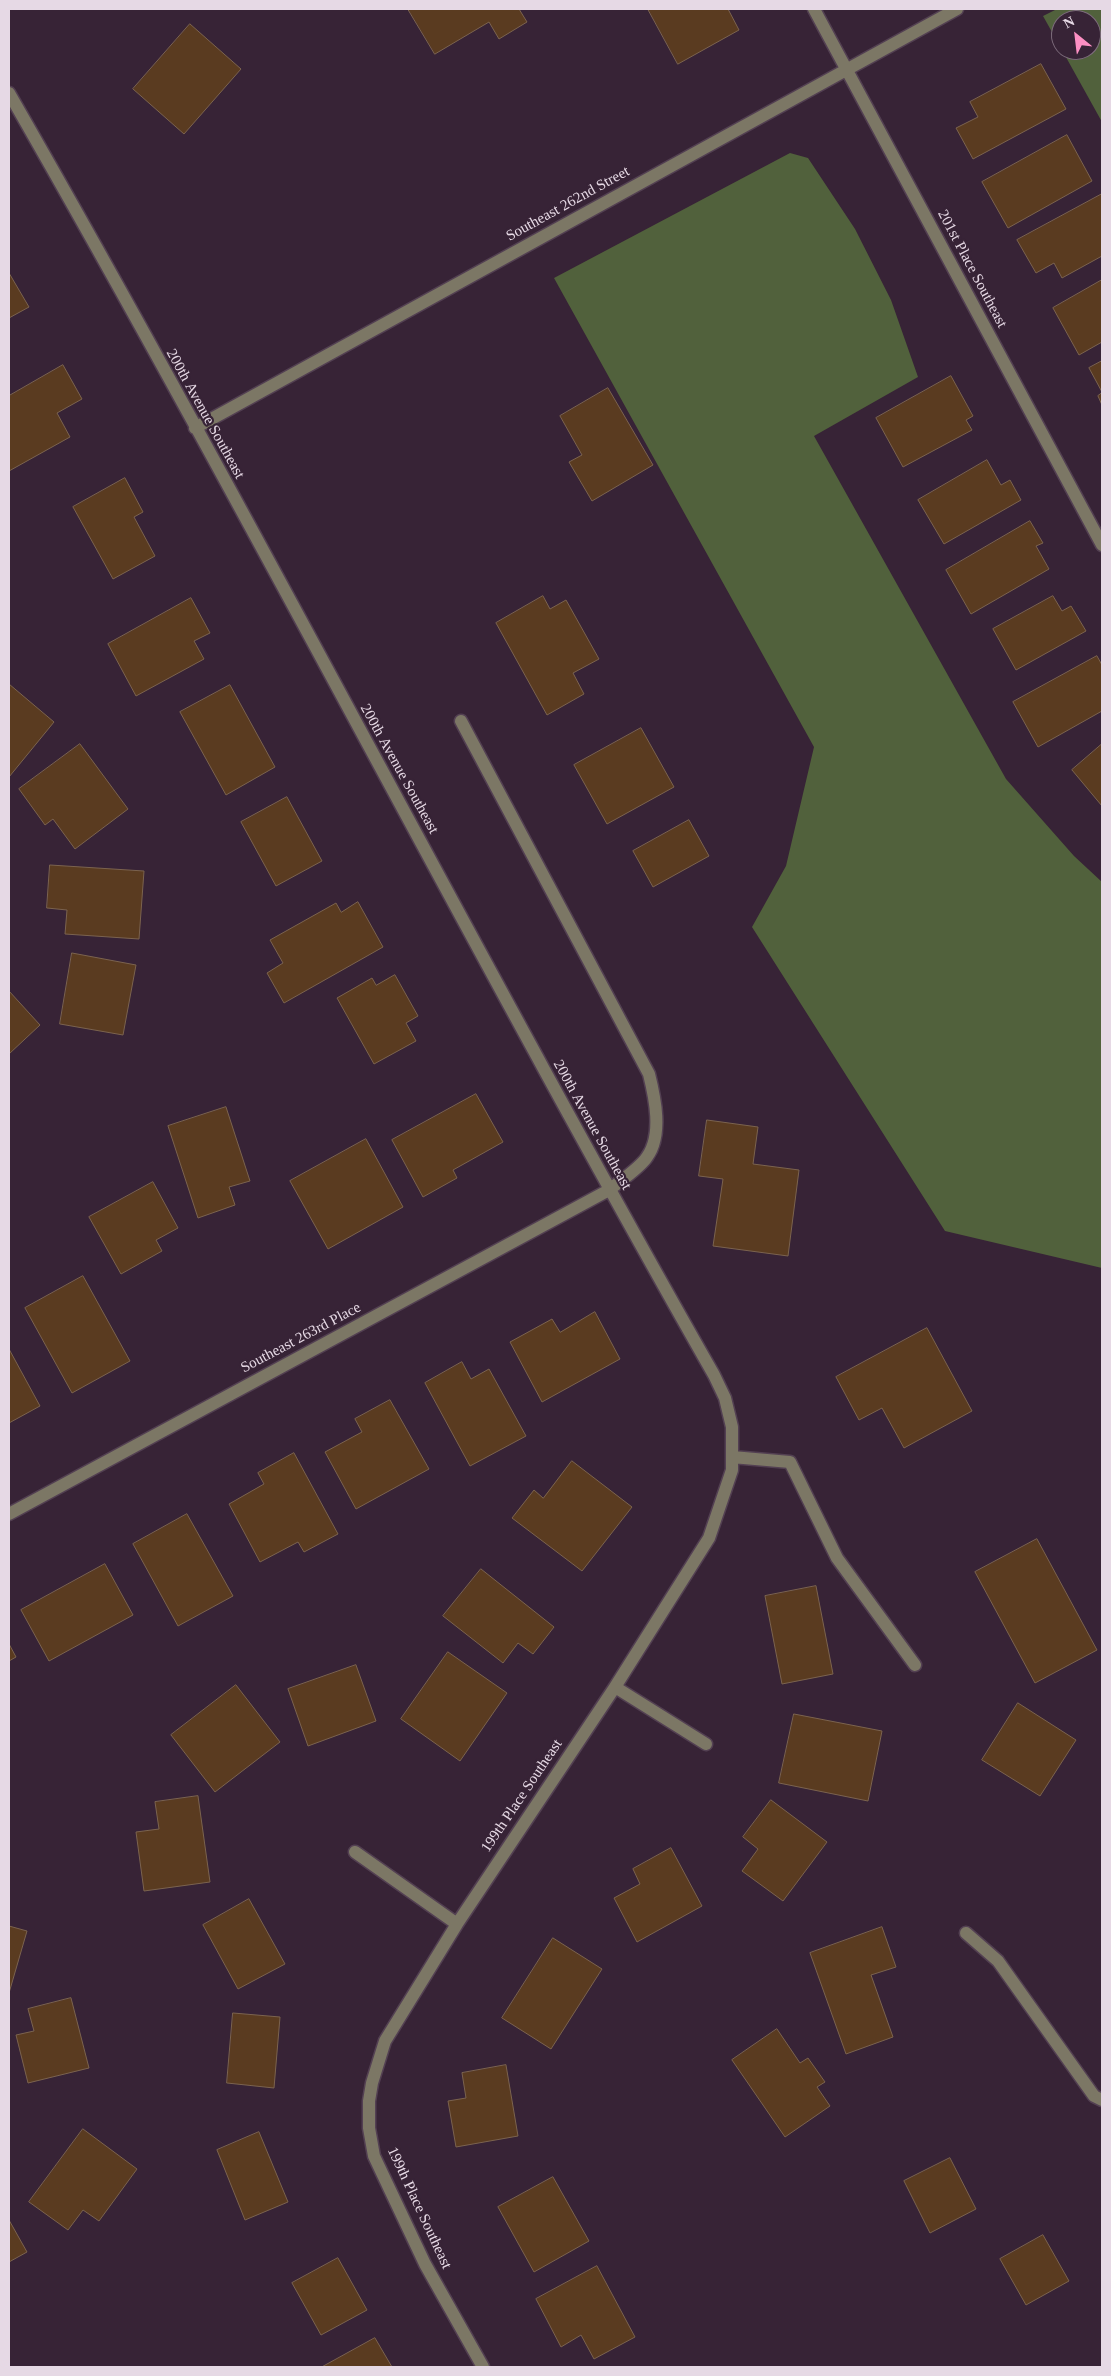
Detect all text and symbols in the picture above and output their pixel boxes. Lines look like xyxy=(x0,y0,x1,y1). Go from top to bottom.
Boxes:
north arrow xyxy=(1051,10,1101,60)
text: N xyxy=(1061,13,1077,31)
street label: Southeast 262nd Street xyxy=(503,163,633,245)
street label: 201st Place Southeast xyxy=(933,207,1011,331)
street label: 200th Avenue Southeast xyxy=(162,346,248,482)
street label: 200th Avenue Southeast xyxy=(356,701,442,837)
street label: 200th Avenue Southeast xyxy=(549,1057,635,1193)
street label: Southeast 263rd Place xyxy=(238,1299,364,1377)
street label: 199th Place Southeast xyxy=(477,1736,567,1856)
street label: 199th Place Southeast xyxy=(383,2144,455,2272)

